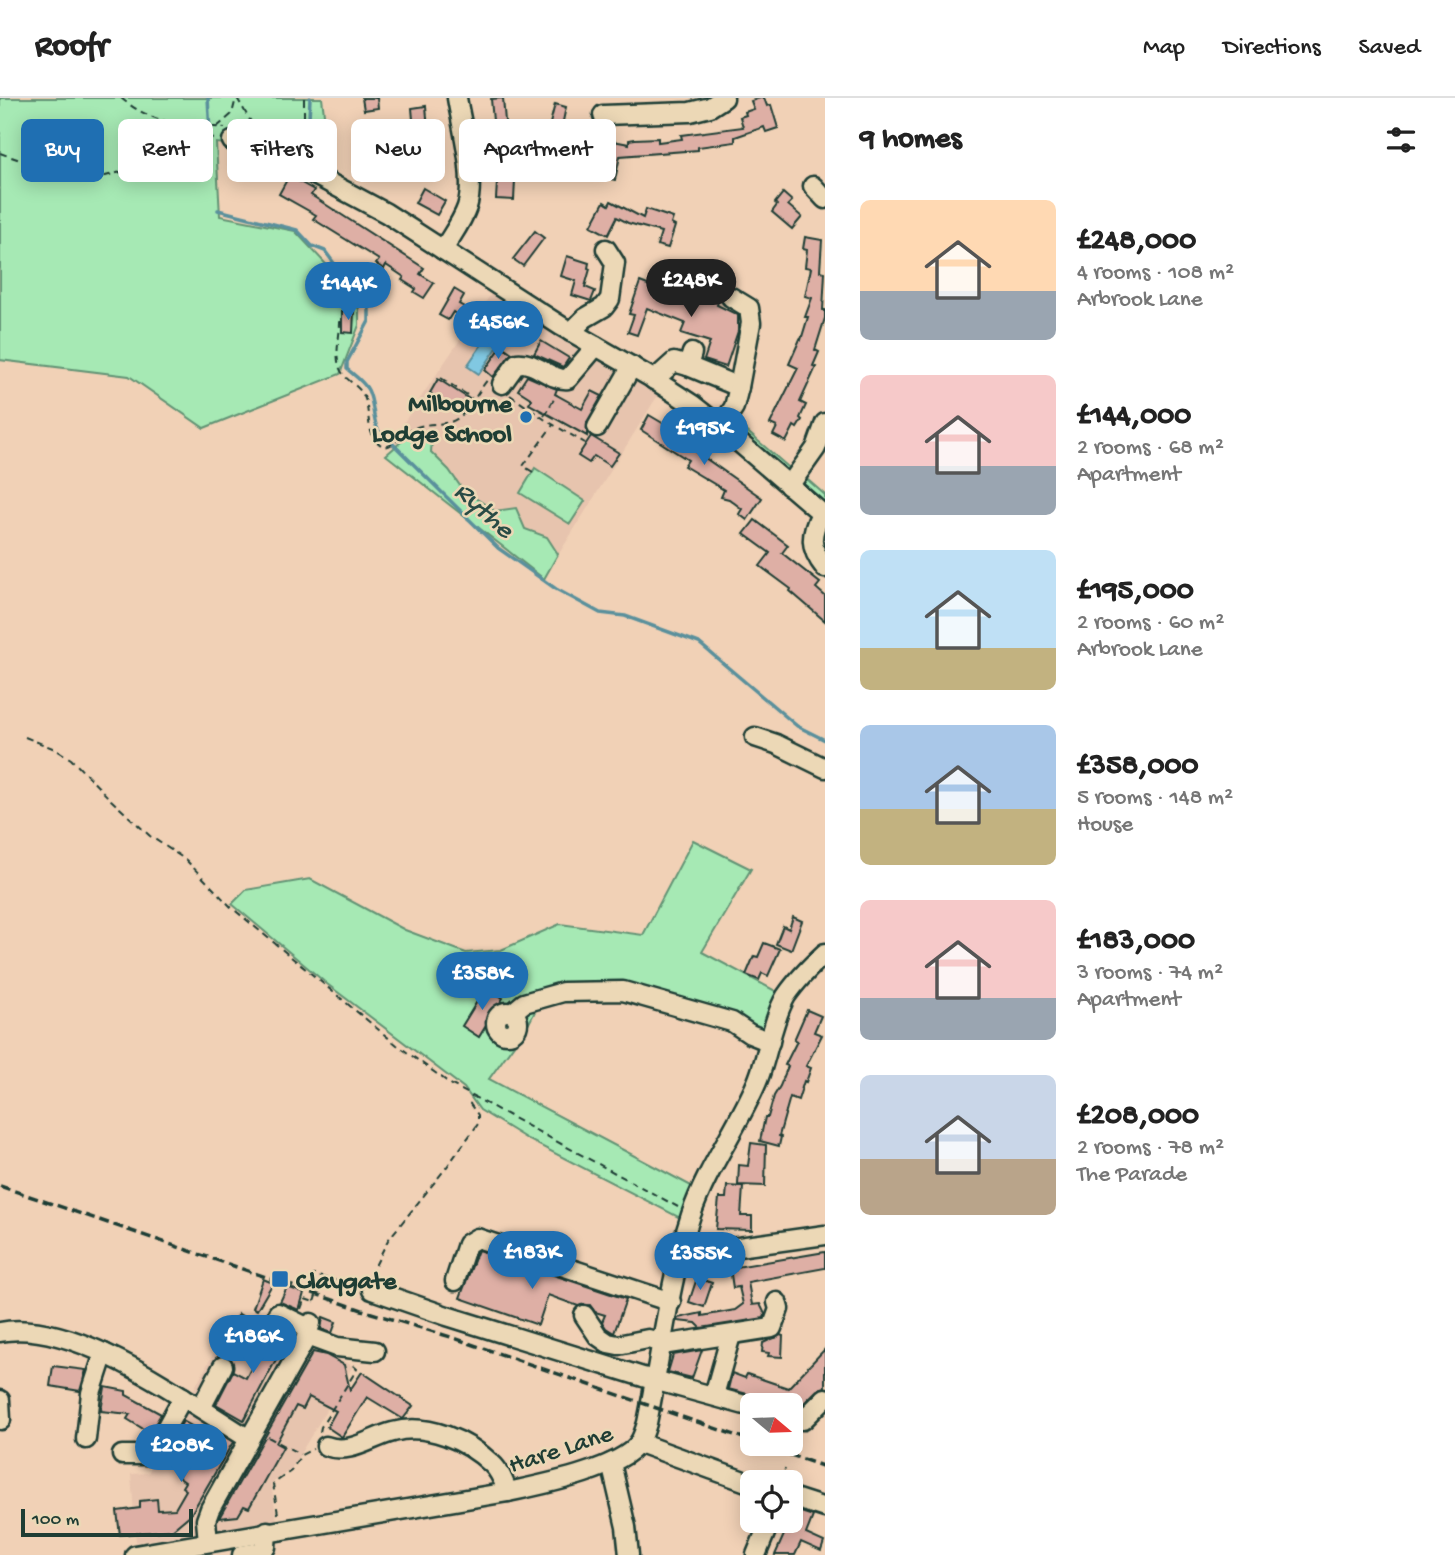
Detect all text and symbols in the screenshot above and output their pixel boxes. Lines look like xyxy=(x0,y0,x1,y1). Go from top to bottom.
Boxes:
text: Roofr xyxy=(35,29,108,67)
text: Map xyxy=(1143,34,1185,63)
text: Directions xyxy=(1223,34,1321,63)
text: Saved xyxy=(1359,34,1420,63)
chip: Buy xyxy=(21,119,104,182)
chip: Rent xyxy=(118,119,213,182)
chip: Filters xyxy=(227,119,337,182)
chip: New xyxy=(351,119,445,182)
chip: Apartment xyxy=(459,119,616,182)
icon: filters xyxy=(1382,121,1420,159)
text: 9 homes xyxy=(860,123,962,158)
text: £248,000 xyxy=(1077,225,1196,260)
icon: home xyxy=(916,228,1000,312)
pin: £248K xyxy=(642,260,740,319)
text: 4 rooms · 108 m² xyxy=(1077,260,1234,287)
pin: £144K xyxy=(299,262,397,322)
text: £248K xyxy=(662,268,720,295)
text: £144K xyxy=(321,271,375,298)
text: Arbrook Lane xyxy=(1077,287,1203,314)
pin: £456K xyxy=(449,302,547,361)
text: £456K xyxy=(469,310,527,337)
place label: Milbourne Lodge School xyxy=(372,391,514,452)
text: £144,000 xyxy=(1077,400,1191,435)
icon: home xyxy=(916,403,1000,487)
pin: £195K xyxy=(655,408,753,467)
marker: Milbourne Lodge School xyxy=(518,409,534,425)
text: £195K xyxy=(676,416,732,443)
text: 2 rooms · 68 m² xyxy=(1077,435,1224,462)
text: Apartment xyxy=(1077,462,1181,489)
water label: Rythe xyxy=(446,476,521,548)
text: £195,000 xyxy=(1077,575,1194,610)
icon: home xyxy=(916,578,1000,662)
text: 2 rooms · 60 m² xyxy=(1077,610,1224,637)
text: Arbrook Lane xyxy=(1077,637,1203,664)
text: £358,000 xyxy=(1077,750,1199,785)
icon: home xyxy=(916,753,1000,837)
text: 5 rooms · 148 m² xyxy=(1077,785,1233,812)
text: House xyxy=(1077,812,1133,839)
text: £183,000 xyxy=(1077,925,1195,960)
icon: home xyxy=(916,928,1000,1012)
pin: £358K xyxy=(433,953,531,1012)
text: 3 rooms · 74 m² xyxy=(1077,960,1223,987)
text: £358K xyxy=(452,961,512,988)
text: Apartment xyxy=(1077,987,1181,1014)
text: £208,000 xyxy=(1077,1100,1199,1135)
icon: home xyxy=(916,1103,1000,1187)
text: 2 rooms · 78 m² xyxy=(1077,1135,1224,1162)
text: The Parade xyxy=(1077,1162,1187,1189)
pin: £183K xyxy=(483,1232,581,1291)
pin: £355K xyxy=(651,1232,749,1292)
text: £183K xyxy=(504,1240,560,1267)
text: £355K xyxy=(670,1241,730,1268)
place label: Claygate xyxy=(296,1268,398,1299)
marker: Claygate xyxy=(270,1269,290,1289)
pin: £186K xyxy=(204,1316,302,1375)
text: £186K xyxy=(225,1324,281,1351)
north arrow xyxy=(740,1393,803,1456)
map controls xyxy=(740,1393,803,1533)
street label: Hare Lane xyxy=(505,1420,618,1483)
pin: £208K xyxy=(132,1424,230,1484)
text: £208K xyxy=(151,1433,211,1460)
button: locate xyxy=(740,1470,803,1533)
scale bar xyxy=(21,1506,192,1538)
text: 100 m xyxy=(32,1509,79,1532)

